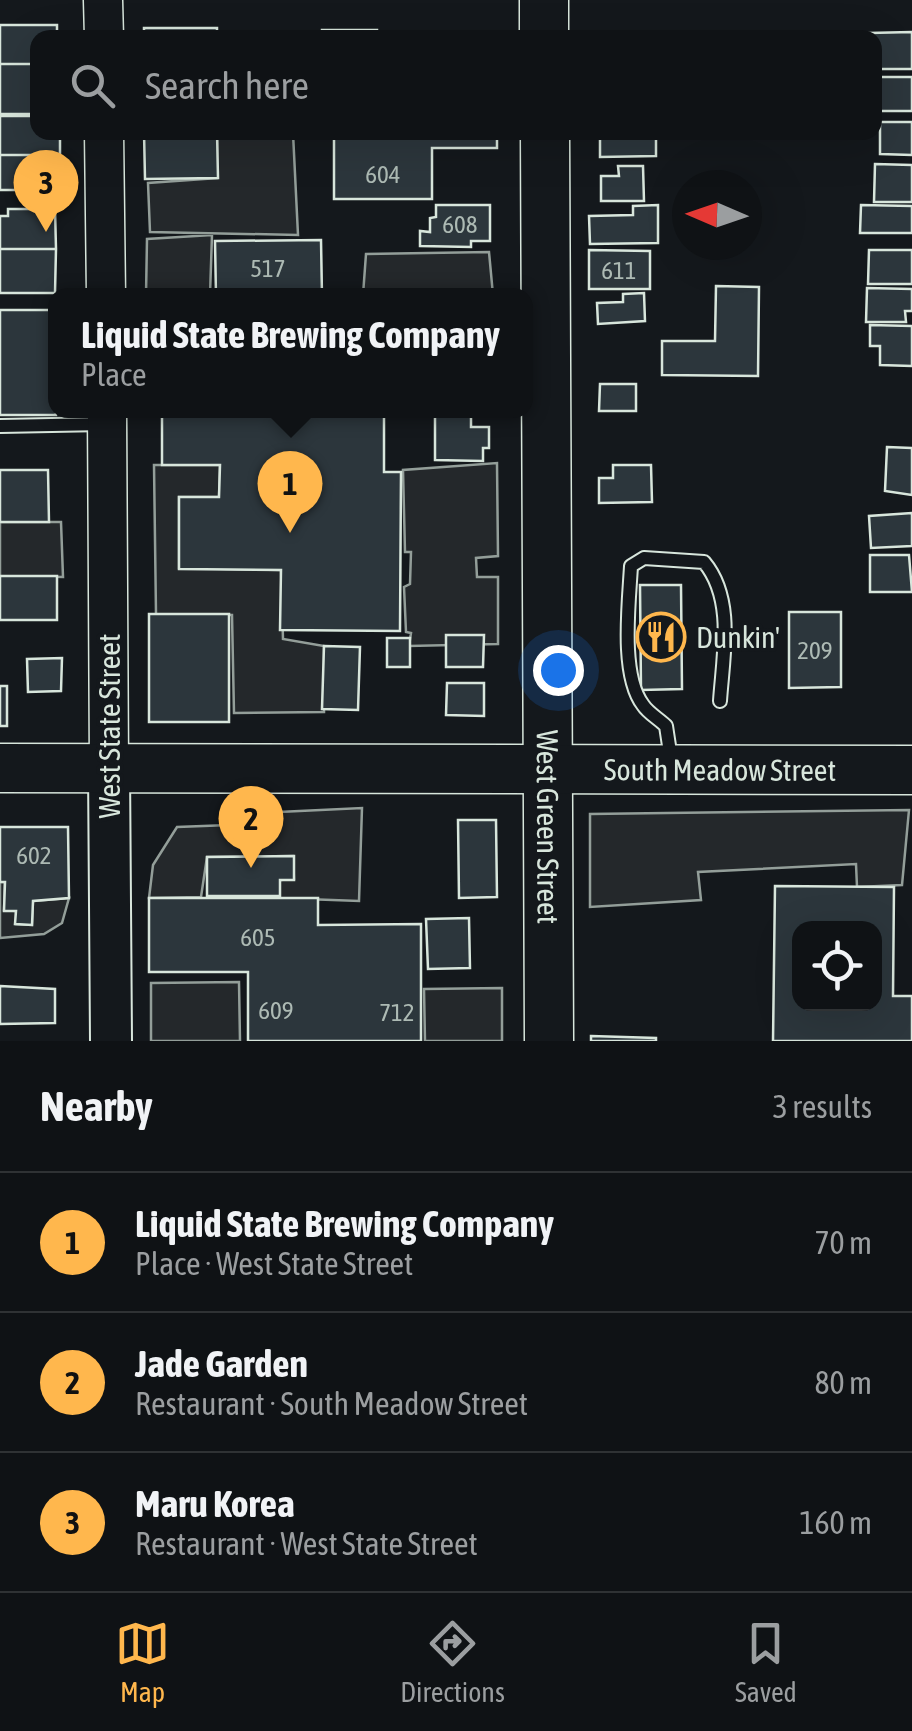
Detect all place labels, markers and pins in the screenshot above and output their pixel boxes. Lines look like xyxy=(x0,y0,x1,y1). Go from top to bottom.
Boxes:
pin: 3 xyxy=(13,150,78,232)
pin: 1 xyxy=(258,450,322,533)
restaurant icon: Dunkin' xyxy=(635,611,687,663)
place label: Dunkin' xyxy=(696,620,780,654)
pin: 2 xyxy=(218,786,284,868)

